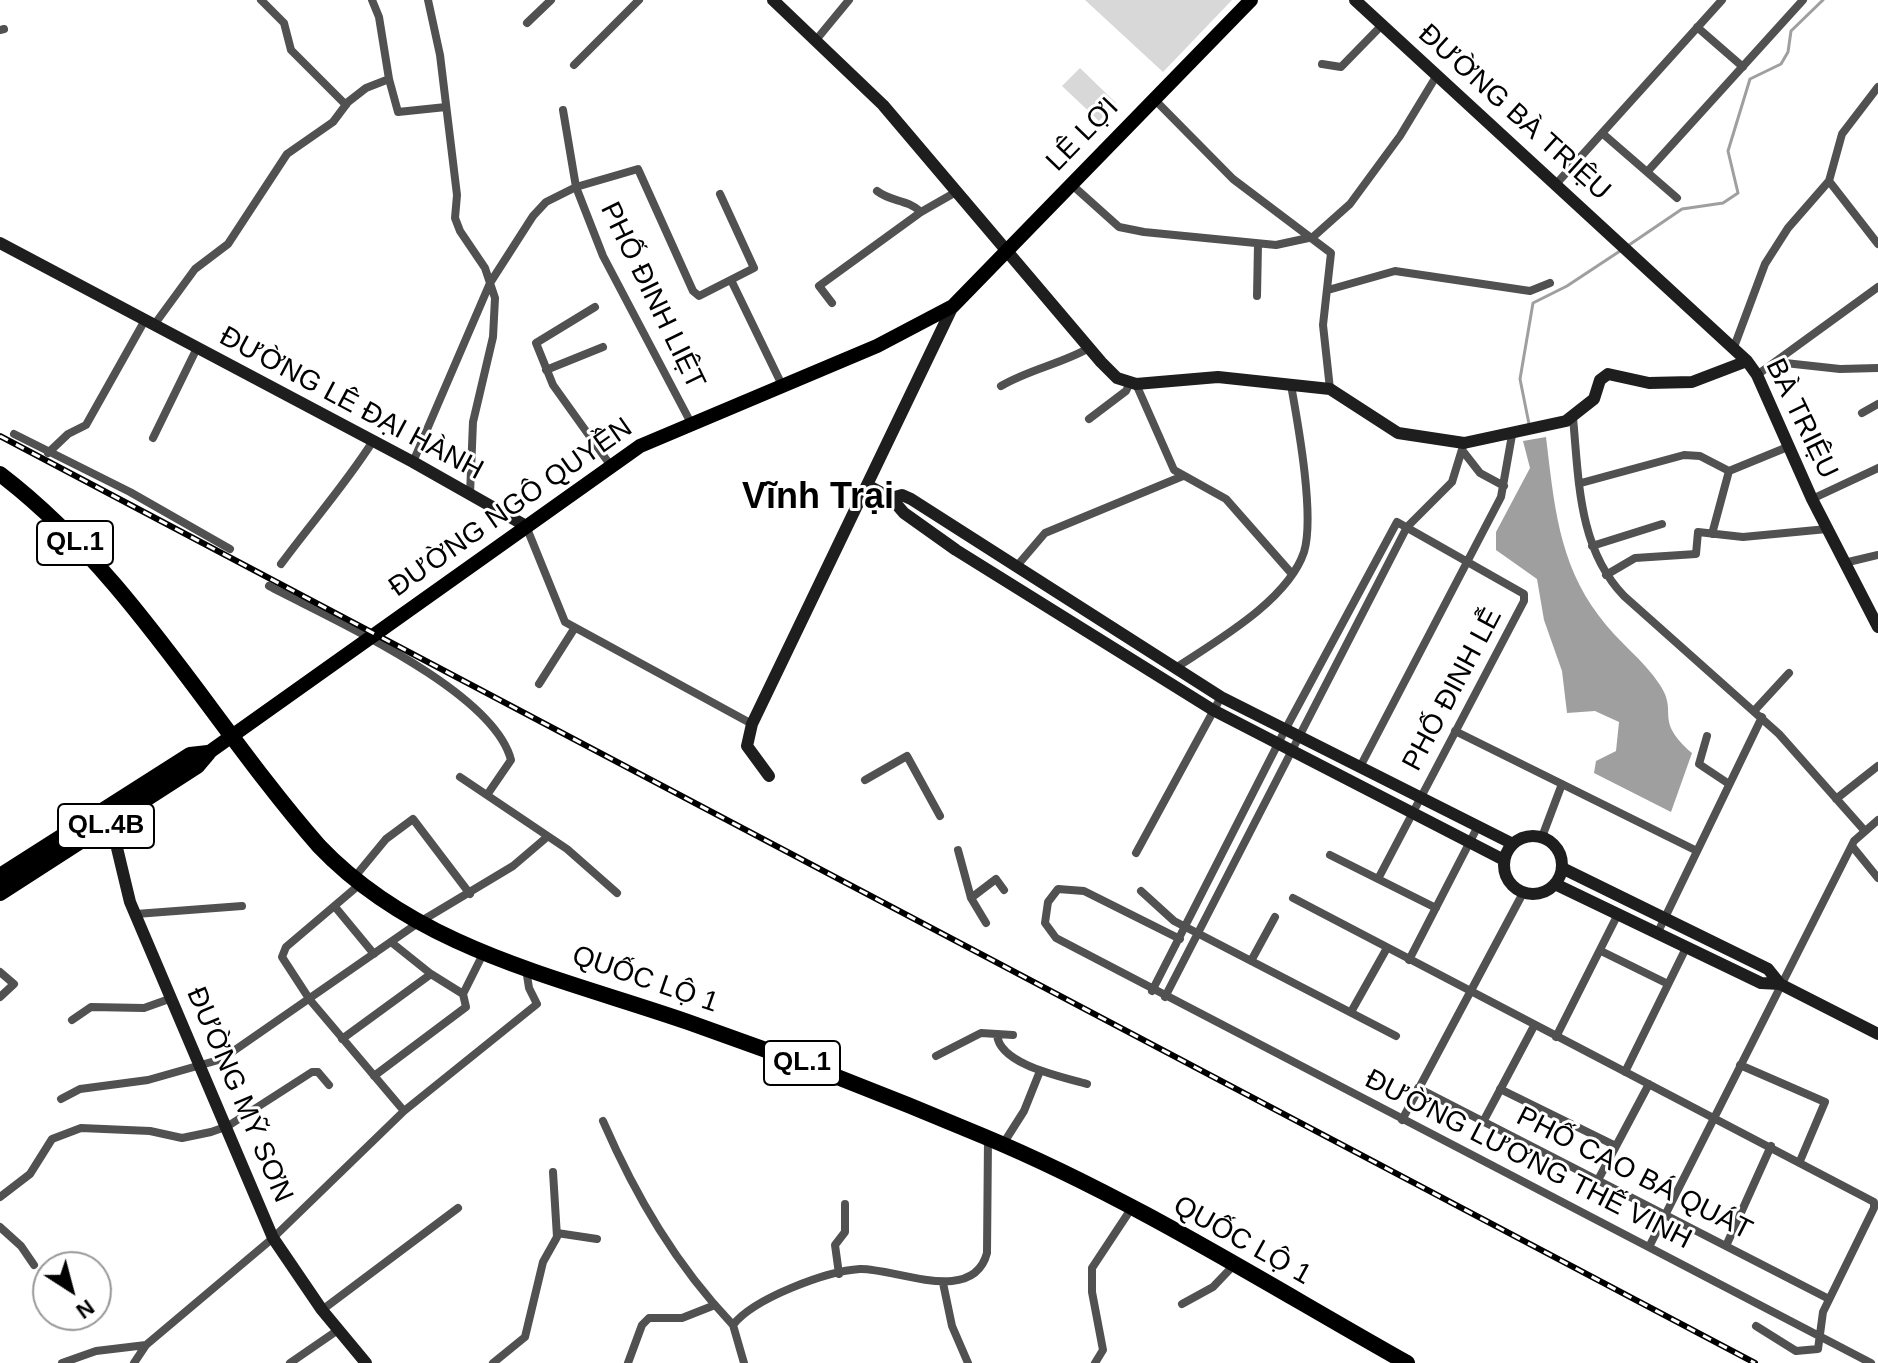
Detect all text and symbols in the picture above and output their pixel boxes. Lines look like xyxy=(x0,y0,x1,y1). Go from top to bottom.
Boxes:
street label: ĐƯỜNG BÀ TRIỆU xyxy=(1411,18,1617,208)
street label: LÊ LỢI xyxy=(1040,91,1126,179)
street label: PHỐ ĐINH LIỆT xyxy=(592,197,712,395)
street label: ĐƯỜNG LÊ ĐẠI HÀNH xyxy=(213,320,489,488)
street label: BÀ TRIỆU xyxy=(1758,354,1844,484)
street label: ĐƯỜNG NGÔ QUYỀN xyxy=(383,411,639,605)
district label: Vĩnh Trại xyxy=(742,476,894,520)
road number: QL.1 xyxy=(37,521,113,565)
street label: PHỐ ĐINH LỄ xyxy=(1396,603,1510,777)
road number: QL.4B xyxy=(58,804,154,848)
street label: QUỐC LỘ 1 xyxy=(567,939,723,1021)
street label: ĐƯỜNG MỸ SƠN xyxy=(178,982,300,1208)
road number: QL.1 xyxy=(764,1041,840,1085)
street label: ĐƯỜNG LƯƠNG THẾ VINH xyxy=(1359,1063,1697,1257)
street label: PHỐ CAO BÁ QUÁT xyxy=(1511,1100,1757,1248)
street label: QUỐC LỘ 1 xyxy=(1167,1189,1317,1293)
north arrow xyxy=(32,1251,112,1331)
text: N xyxy=(71,1294,99,1324)

